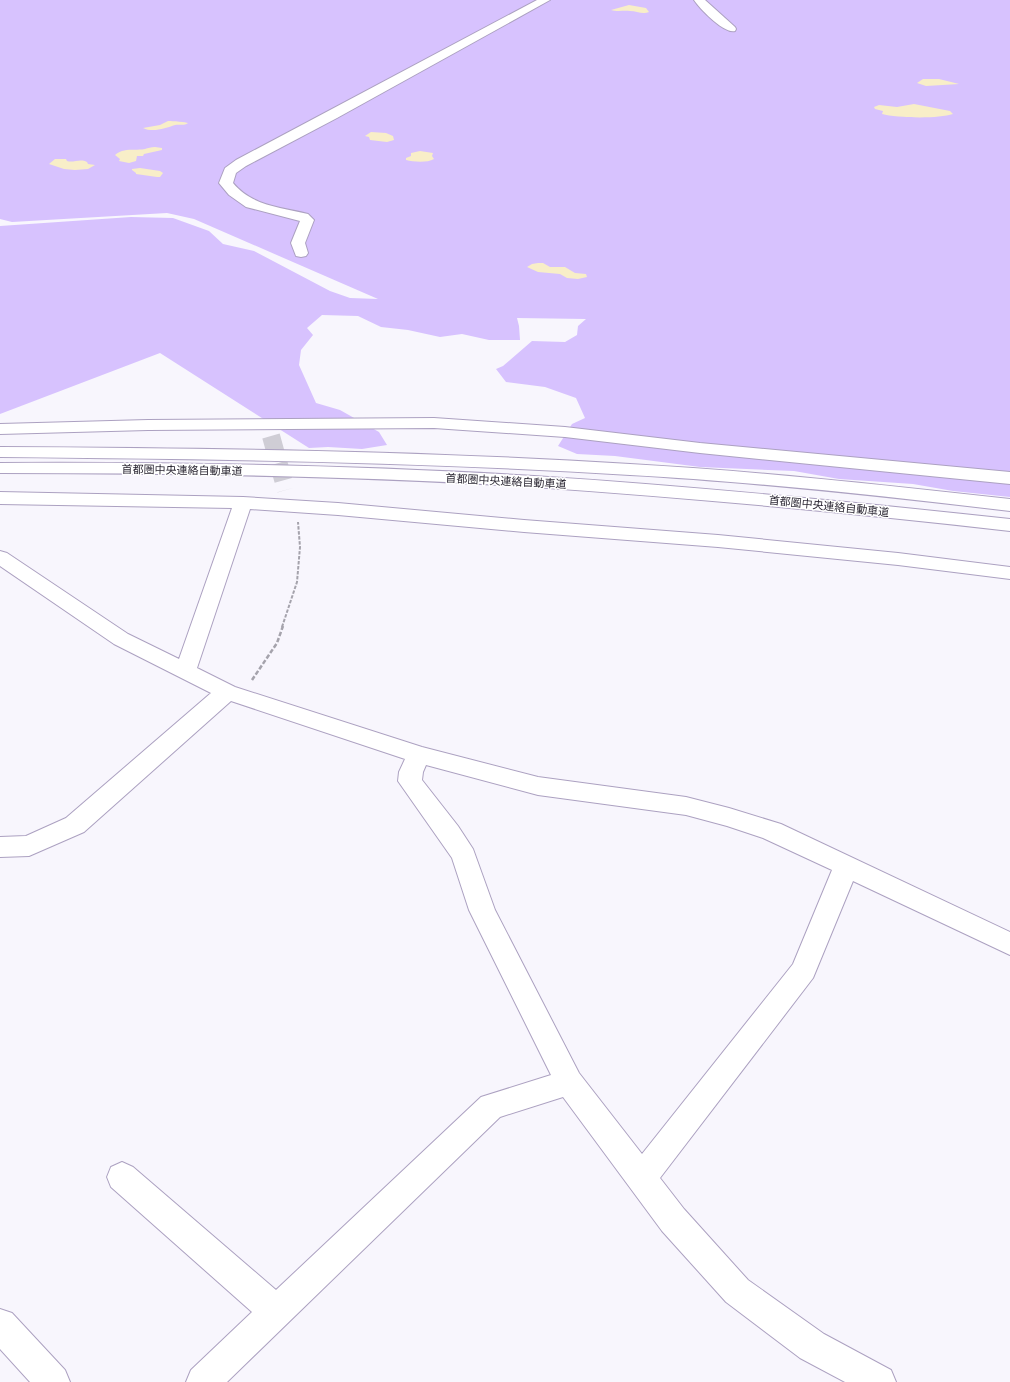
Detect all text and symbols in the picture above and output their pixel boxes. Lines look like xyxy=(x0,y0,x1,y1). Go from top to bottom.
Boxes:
street label: 首都圏中央連絡自動車道 xyxy=(121,463,243,477)
street label: 首都圏中央連絡自動車道 xyxy=(445,472,567,490)
street label: 首都圏中央連絡自動車道 xyxy=(768,494,890,518)

